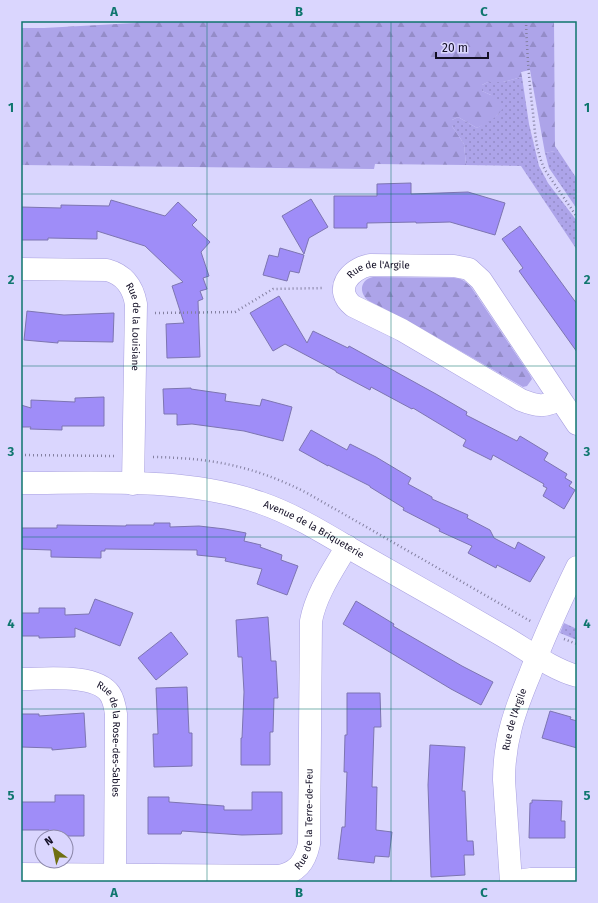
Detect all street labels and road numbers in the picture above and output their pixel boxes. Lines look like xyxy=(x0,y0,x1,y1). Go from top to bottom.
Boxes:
street label: Rue de l'Argile xyxy=(344,259,410,281)
street label: Rue de la Louisiane xyxy=(123,281,142,371)
street label: Avenue de la Briqueterie xyxy=(262,498,366,561)
street label: Rue de la Rose-des-Sables xyxy=(95,679,122,797)
street label: Rue de l'Argile xyxy=(500,687,529,752)
street label: Rue de la Terre-de-Feu xyxy=(292,768,316,872)

